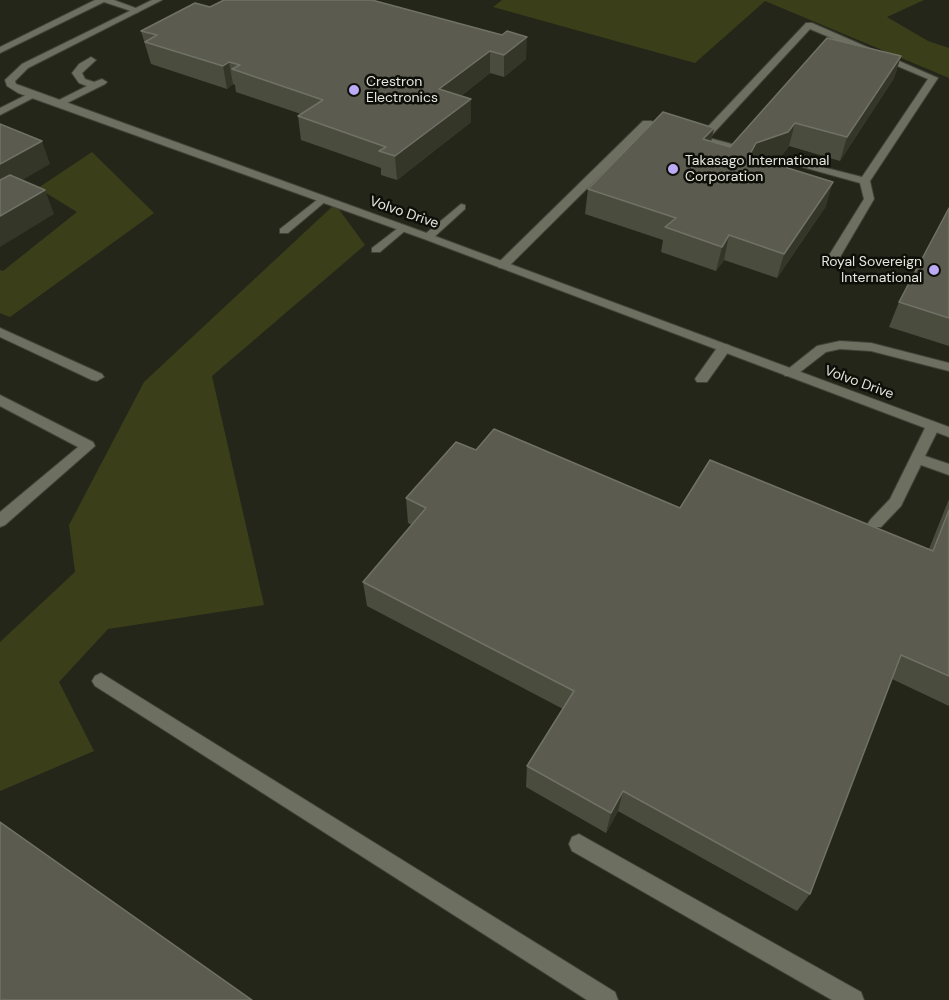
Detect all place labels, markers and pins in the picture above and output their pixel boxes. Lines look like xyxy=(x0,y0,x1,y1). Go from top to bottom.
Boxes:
place label: Crestron Electronics xyxy=(366,74,438,106)
marker: Crestron Electronics xyxy=(347,83,361,97)
place label: Takasago International Corporation xyxy=(685,153,829,186)
marker: Takasago International Corporation xyxy=(666,162,680,176)
place label: Royal Sovereign International xyxy=(821,254,922,286)
marker: Royal Sovereign International xyxy=(927,263,941,277)

